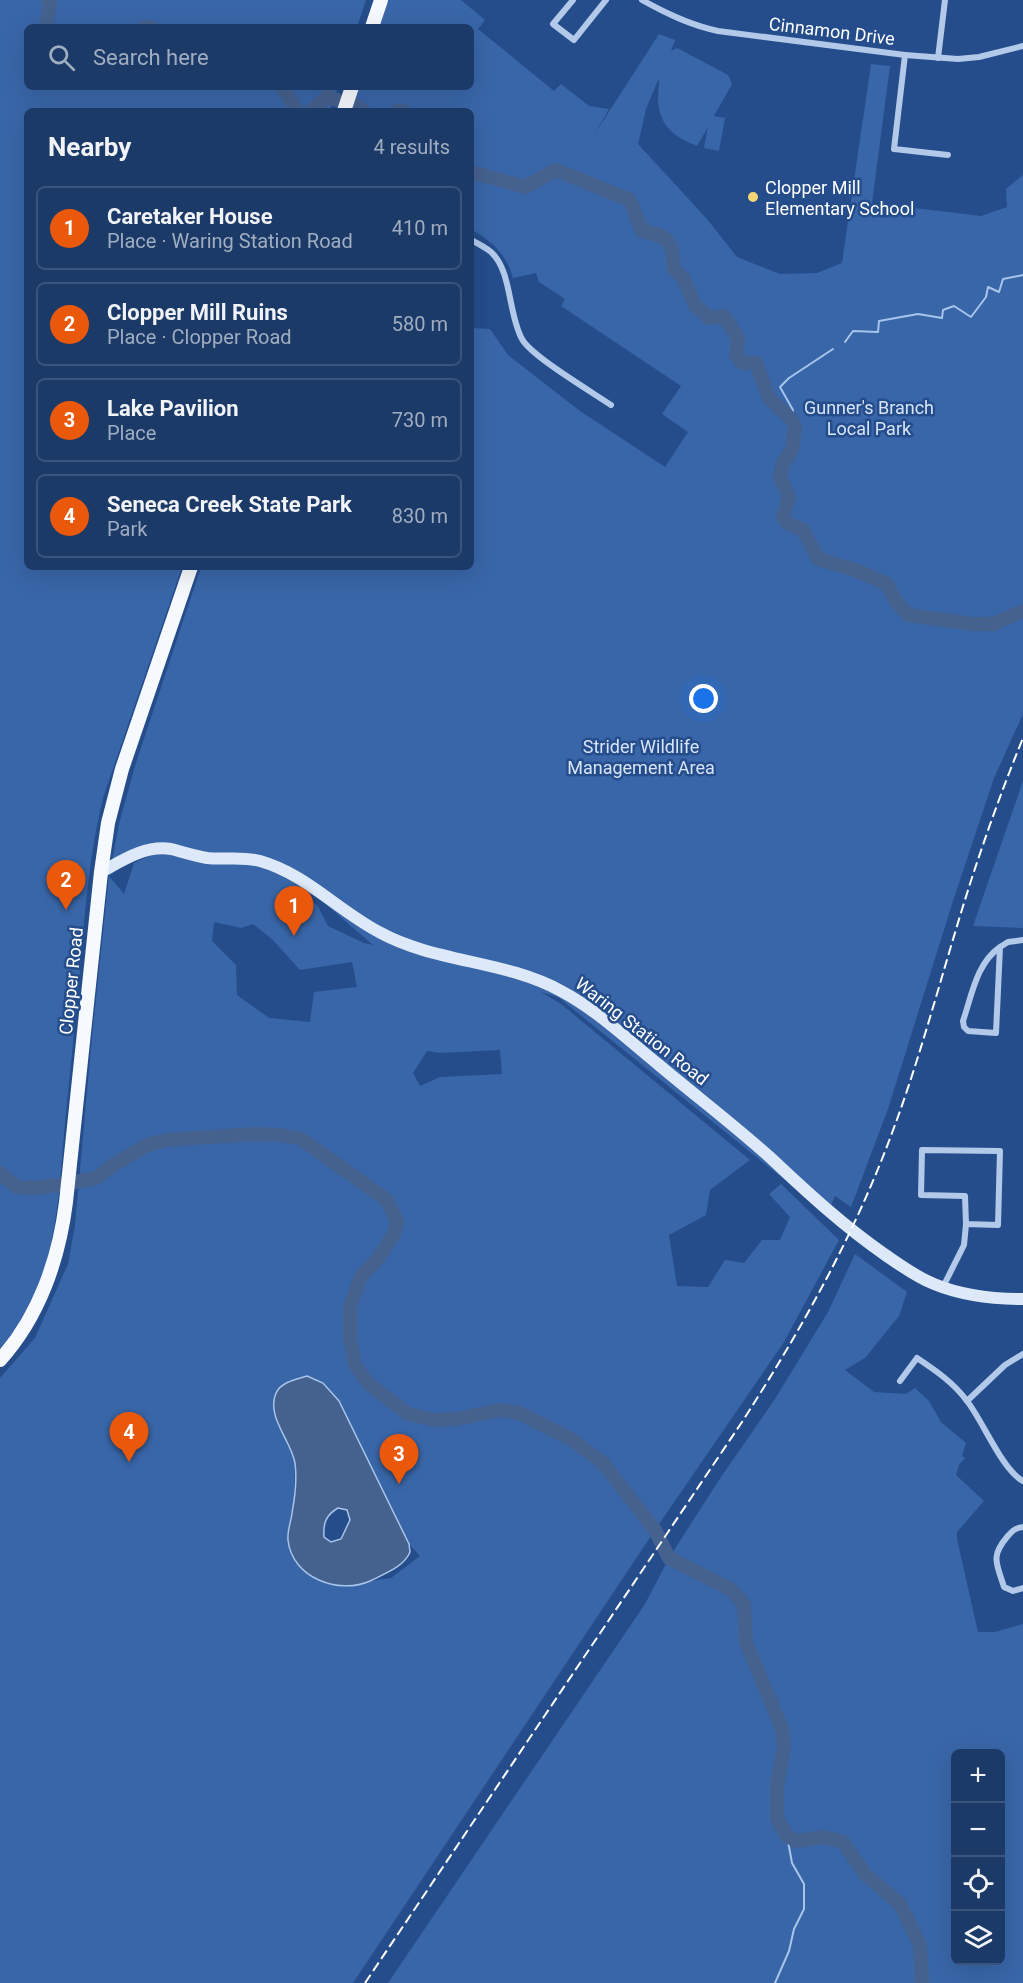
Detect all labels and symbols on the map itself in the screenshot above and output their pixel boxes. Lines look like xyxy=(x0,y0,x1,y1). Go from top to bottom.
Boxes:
street label: Cinnamon Drive xyxy=(768,13,896,49)
place label: Clopper Mill Elementary School xyxy=(765,177,914,219)
marker: Clopper Mill Elementary School xyxy=(746,190,760,204)
park label: Gunner's Branch Local Park xyxy=(804,397,934,439)
your location xyxy=(689,684,718,713)
park label: Strider Wildlife Management Area xyxy=(567,736,715,778)
pin: 2 xyxy=(46,860,86,910)
pin: 1 xyxy=(274,886,314,936)
street label: Clopper Road xyxy=(55,926,87,1036)
street label: Waring Station Road xyxy=(571,973,713,1089)
pin: 4 xyxy=(110,1412,148,1462)
pin: 3 xyxy=(380,1434,418,1484)

